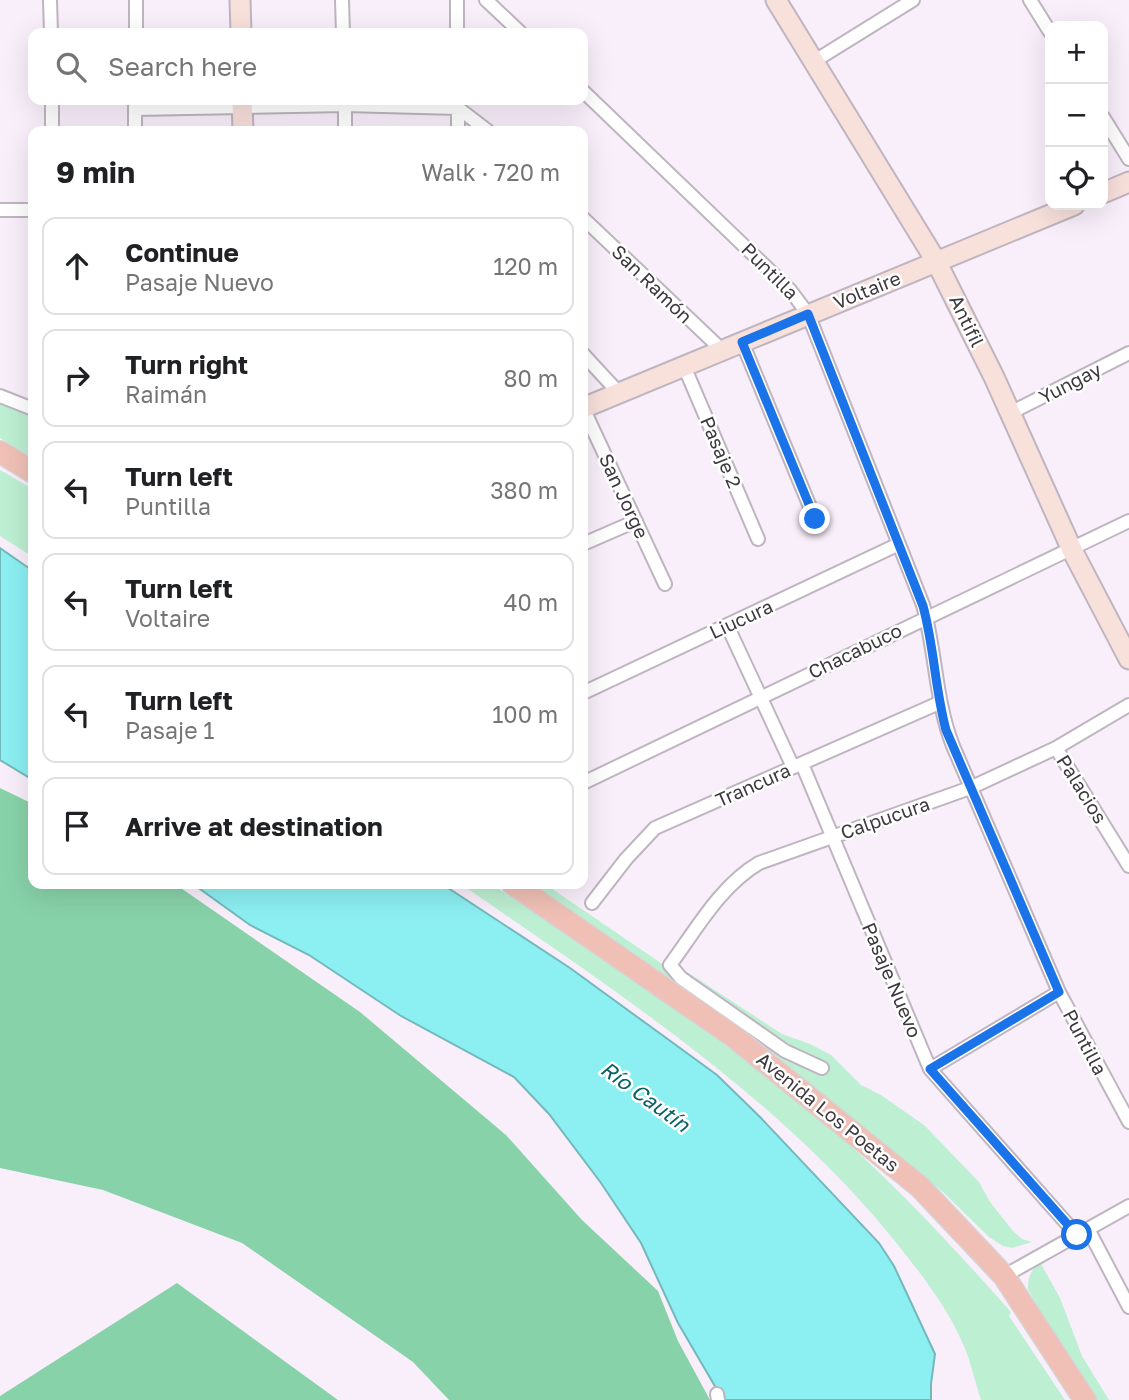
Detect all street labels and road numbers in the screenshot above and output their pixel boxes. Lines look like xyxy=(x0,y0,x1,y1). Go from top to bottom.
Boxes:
street label: Puntilla xyxy=(737,237,804,304)
street label: San Ramón xyxy=(607,240,697,328)
street label: Voltaire xyxy=(830,266,904,313)
street label: Antifil xyxy=(945,291,990,351)
street label: Yungay xyxy=(1035,357,1105,408)
street label: Pasaje 2 xyxy=(696,412,747,491)
street label: San Jorge xyxy=(595,450,654,542)
street label: Liucura xyxy=(705,594,776,643)
street label: Chacabuco xyxy=(804,618,905,683)
street label: Palacios xyxy=(1052,750,1113,827)
street label: Trancura xyxy=(712,758,794,811)
street label: Calpucura xyxy=(837,792,932,843)
street label: Pasaje Nuevo xyxy=(858,919,927,1041)
street label: Puntilla xyxy=(1059,1005,1112,1079)
street label: Avenida Los Poetas xyxy=(752,1047,904,1176)

